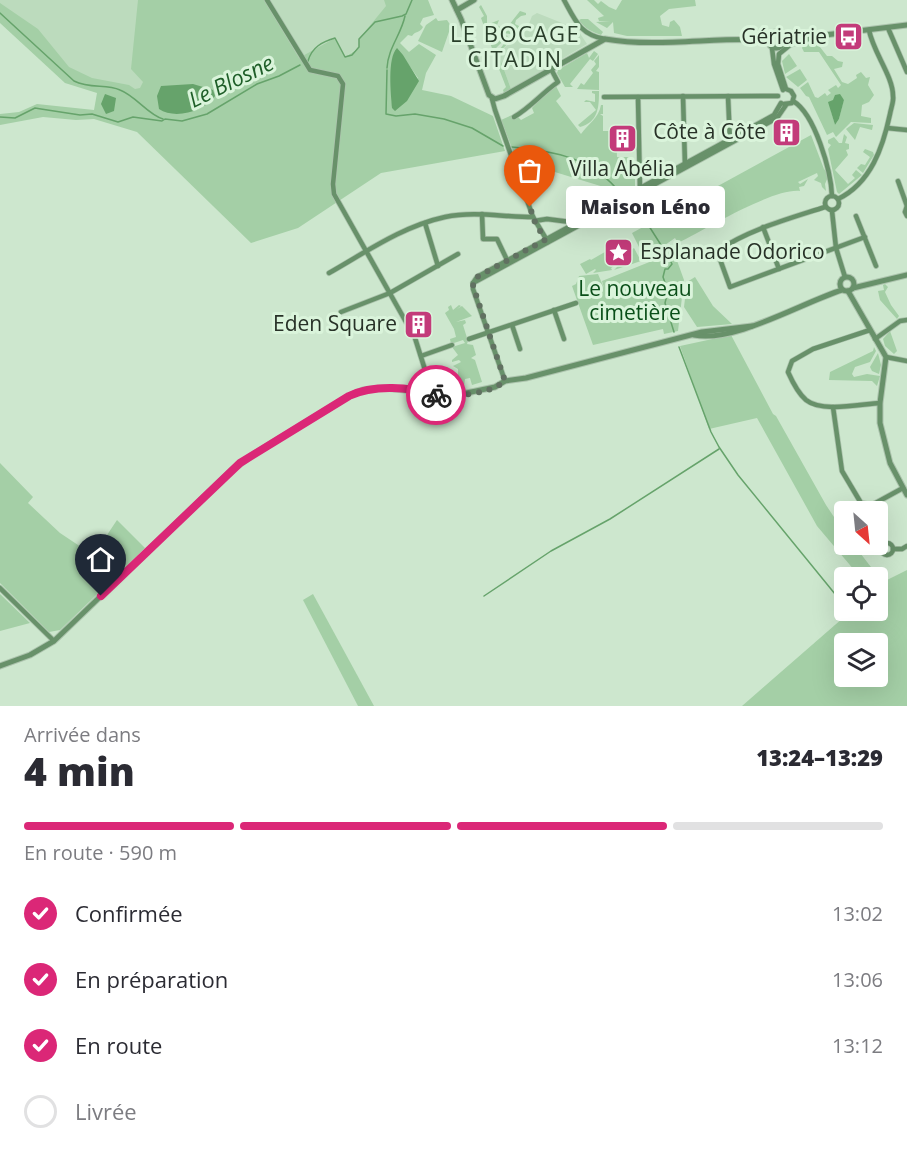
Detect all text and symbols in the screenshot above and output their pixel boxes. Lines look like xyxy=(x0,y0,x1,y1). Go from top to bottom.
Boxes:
district label: LE BOCAGE CITADIN xyxy=(450,18,580,73)
bus stop icon: Gériatrie xyxy=(832,21,864,53)
place label: Gériatrie xyxy=(741,22,827,50)
water label: Le Blosne xyxy=(183,47,278,114)
building icon: Côte à Côte xyxy=(771,116,803,148)
place label: Côte à Côte xyxy=(653,117,766,145)
building icon: Villa Abélia xyxy=(606,122,638,154)
pin xyxy=(504,145,555,207)
icon: bag xyxy=(513,154,546,187)
place label: Villa Abélia xyxy=(569,154,675,182)
callout: Maison Léno xyxy=(566,186,725,228)
text: Maison Léno xyxy=(580,193,711,220)
place icon: Esplanade Odorico xyxy=(603,236,635,268)
place label: Esplanade Odorico xyxy=(640,237,825,265)
park label: Le nouveau cimetière xyxy=(578,274,692,326)
building icon: Eden Square xyxy=(402,308,434,340)
place label: Eden Square xyxy=(273,309,397,337)
courier xyxy=(406,365,466,425)
icon: bike xyxy=(420,379,453,412)
north arrow xyxy=(834,501,888,555)
map controls xyxy=(834,501,888,687)
pin xyxy=(75,534,126,596)
icon: home xyxy=(84,543,117,576)
button: locate xyxy=(834,567,888,621)
button: layers xyxy=(834,633,888,687)
text: Arrivée dans xyxy=(24,721,141,748)
text: 13:24–13:29 xyxy=(756,742,883,772)
text: 4 min xyxy=(24,744,135,797)
text: En route · 590 m xyxy=(24,839,177,866)
icon: check xyxy=(24,897,57,930)
text: Confirmée xyxy=(75,898,183,928)
text: 13:02 xyxy=(832,900,883,927)
icon: check xyxy=(24,963,57,996)
text: En préparation xyxy=(75,964,228,994)
text: 13:06 xyxy=(832,966,883,993)
icon: check xyxy=(24,1029,57,1062)
text: En route xyxy=(75,1030,162,1060)
text: 13:12 xyxy=(832,1032,883,1059)
text: Livrée xyxy=(75,1096,137,1126)

